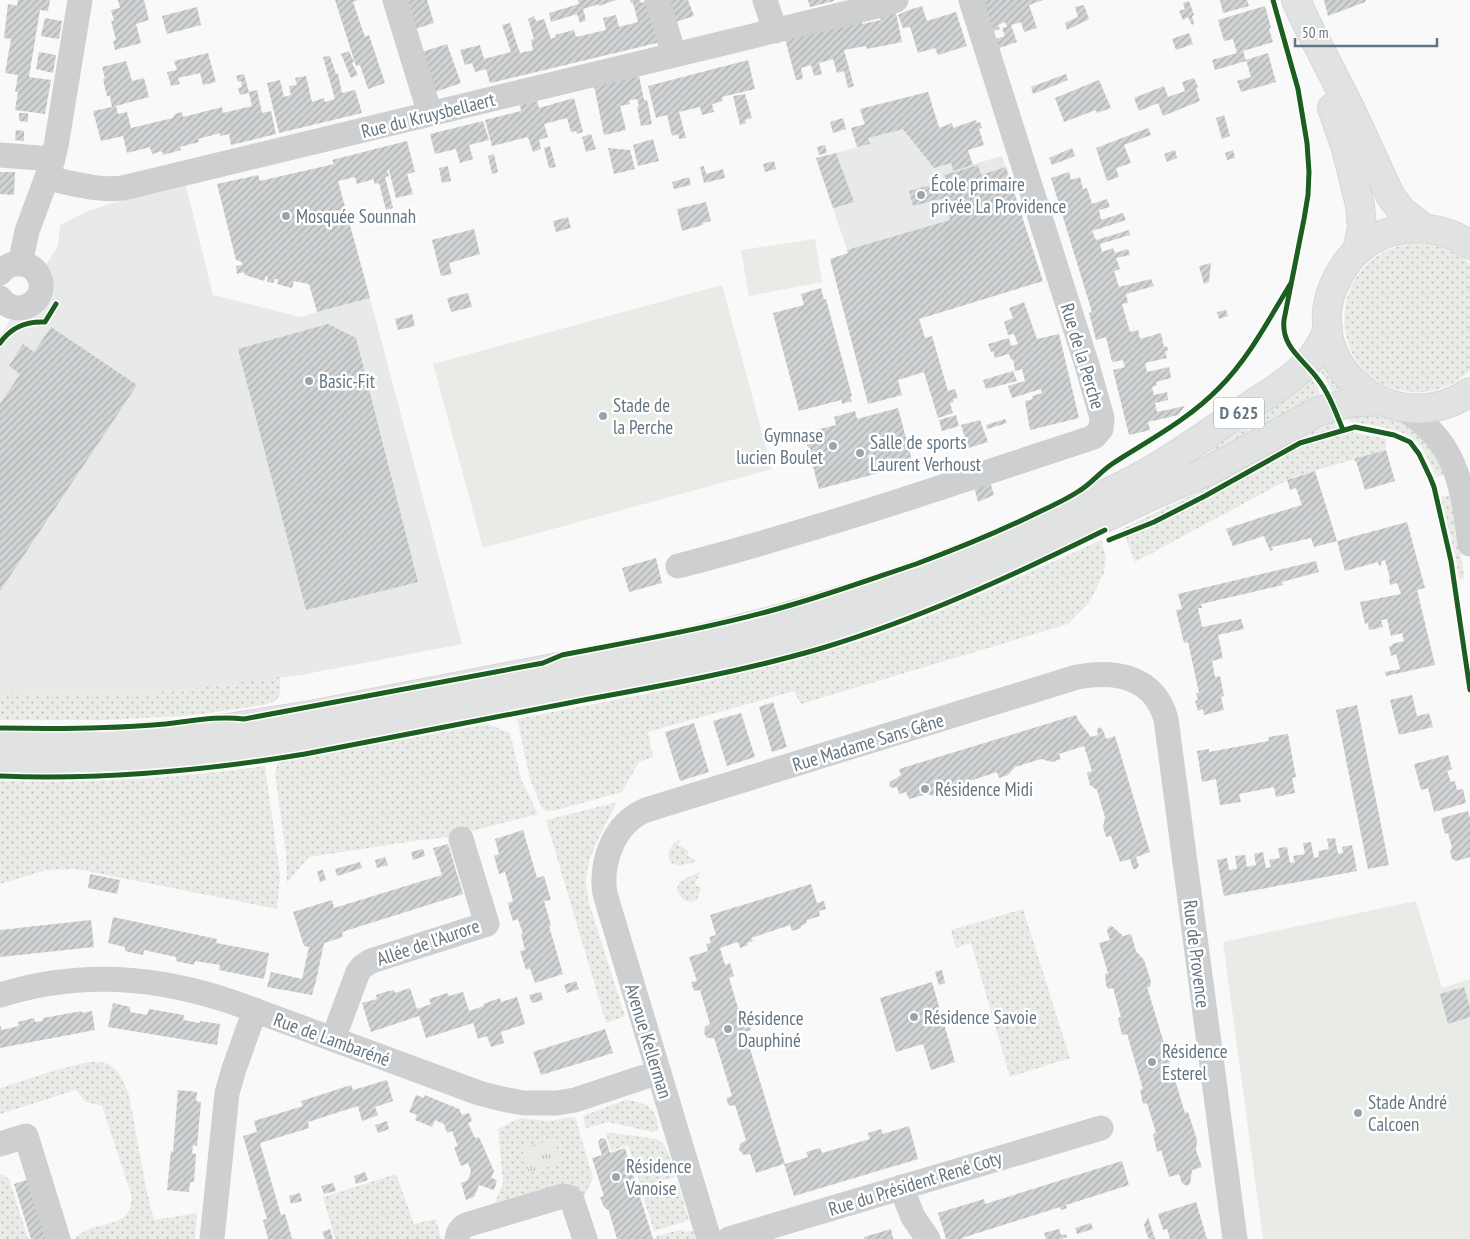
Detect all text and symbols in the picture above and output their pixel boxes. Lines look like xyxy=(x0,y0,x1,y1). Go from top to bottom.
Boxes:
scale bar xyxy=(1295,15,1438,47)
text: 50 m xyxy=(1302,23,1328,42)
street label: Rue du Kruysbellaert xyxy=(359,87,498,143)
place label: École primaire privée La Providence xyxy=(931,172,1066,218)
marker: École primaire privée La Providence xyxy=(915,189,927,201)
place label: Mosquée Sounnah xyxy=(296,204,416,228)
marker: Mosquée Sounnah xyxy=(280,210,292,222)
street label: Rue de la Perche xyxy=(1056,300,1111,412)
place label: Basic-Fit xyxy=(319,369,376,393)
marker: Basic-Fit xyxy=(303,375,315,387)
place label: Stade de la Perche xyxy=(613,393,673,439)
road number: D 625 xyxy=(1214,398,1264,428)
marker: Stade de la Perche xyxy=(597,410,609,422)
place label: Gymnase lucien Boulet xyxy=(736,423,824,469)
place label: Salle de sports Laurent Verhoust xyxy=(870,430,982,476)
marker: Gymnase lucien Boulet xyxy=(827,440,839,452)
marker: Salle de sports Laurent Verhoust xyxy=(854,447,866,459)
street label: Rue Madame Sans Gêne xyxy=(789,708,947,776)
place label: Résidence Midi xyxy=(935,777,1033,801)
marker: Résidence Midi xyxy=(919,783,931,795)
street label: Rue de Provence xyxy=(1178,899,1216,1009)
street label: Allée de l'Aurore xyxy=(373,913,483,971)
street label: Avenue Kellerman xyxy=(620,981,678,1101)
place label: Résidence Savoie xyxy=(924,1005,1037,1029)
place label: Résidence Dauphiné xyxy=(738,1006,804,1052)
street label: Rue de Lambaréné xyxy=(271,1007,394,1071)
marker: Résidence Savoie xyxy=(908,1011,920,1023)
marker: Résidence Dauphiné xyxy=(722,1023,734,1035)
place label: Résidence Esterel xyxy=(1162,1039,1228,1085)
marker: Résidence Esterel xyxy=(1146,1056,1158,1068)
place label: Stade André Calcoen xyxy=(1368,1090,1447,1136)
marker: Stade André Calcoen xyxy=(1352,1107,1364,1119)
street label: Rue du Président René Coty xyxy=(825,1145,1005,1221)
place label: Résidence Vanoise xyxy=(625,1154,692,1200)
marker: Résidence Vanoise xyxy=(610,1171,622,1183)

